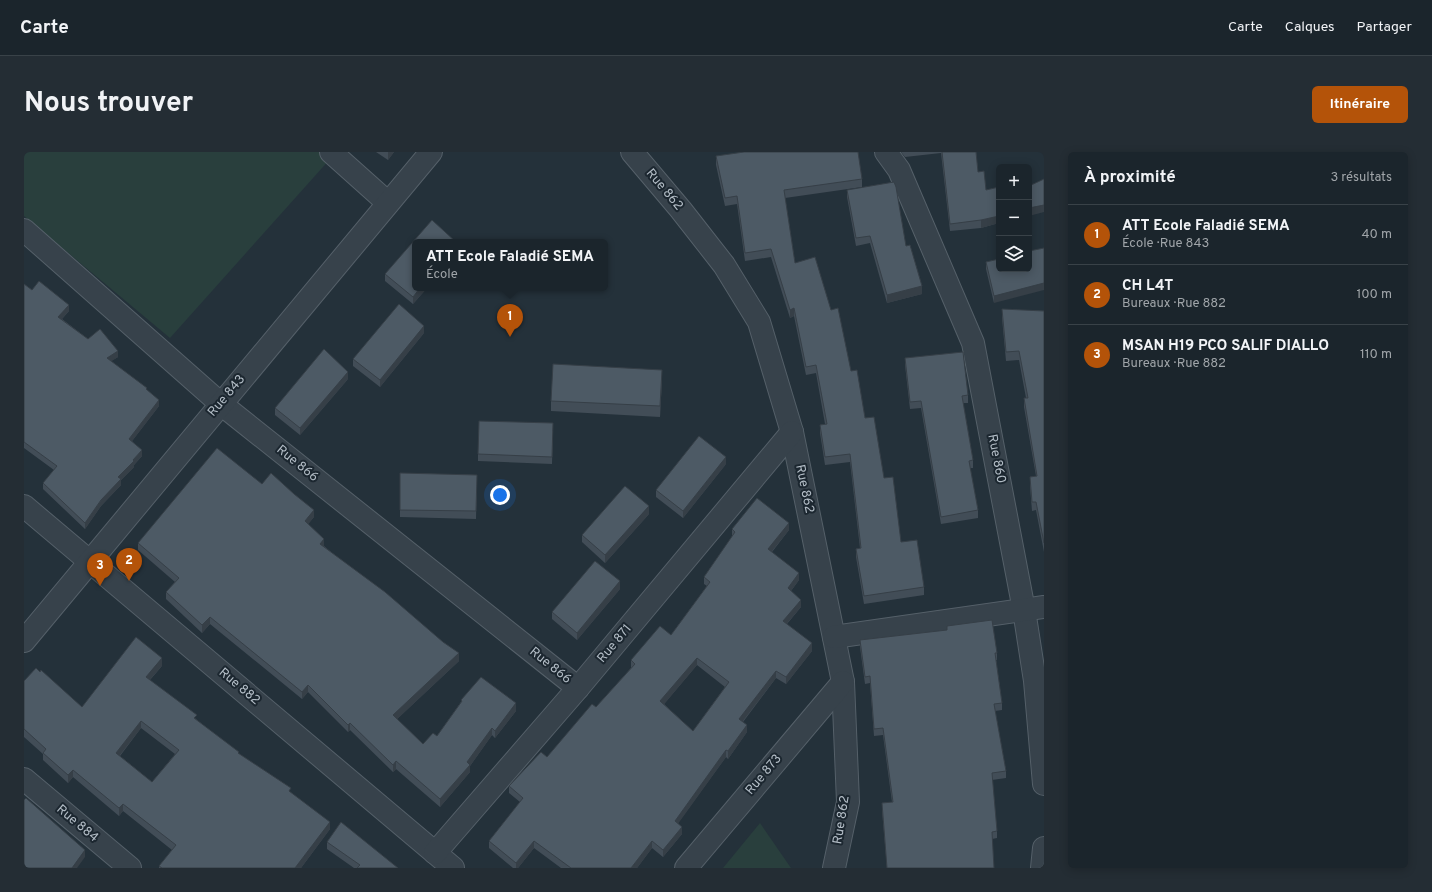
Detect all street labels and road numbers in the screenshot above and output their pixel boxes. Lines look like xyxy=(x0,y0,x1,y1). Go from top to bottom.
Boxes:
street label: Rue 862 xyxy=(642,166,686,214)
street label: Rue 843 xyxy=(205,372,249,420)
street label: Rue 860 xyxy=(983,433,1009,485)
street label: Rue 866 xyxy=(273,442,321,486)
street label: Rue 862 xyxy=(791,463,817,515)
street label: Rue 871 xyxy=(594,621,636,667)
street label: Rue 866 xyxy=(526,644,574,688)
street label: Rue 882 xyxy=(215,665,263,709)
street label: Rue 873 xyxy=(742,751,786,799)
street label: Rue 862 xyxy=(830,794,854,846)
street label: Rue 884 xyxy=(53,802,101,846)

